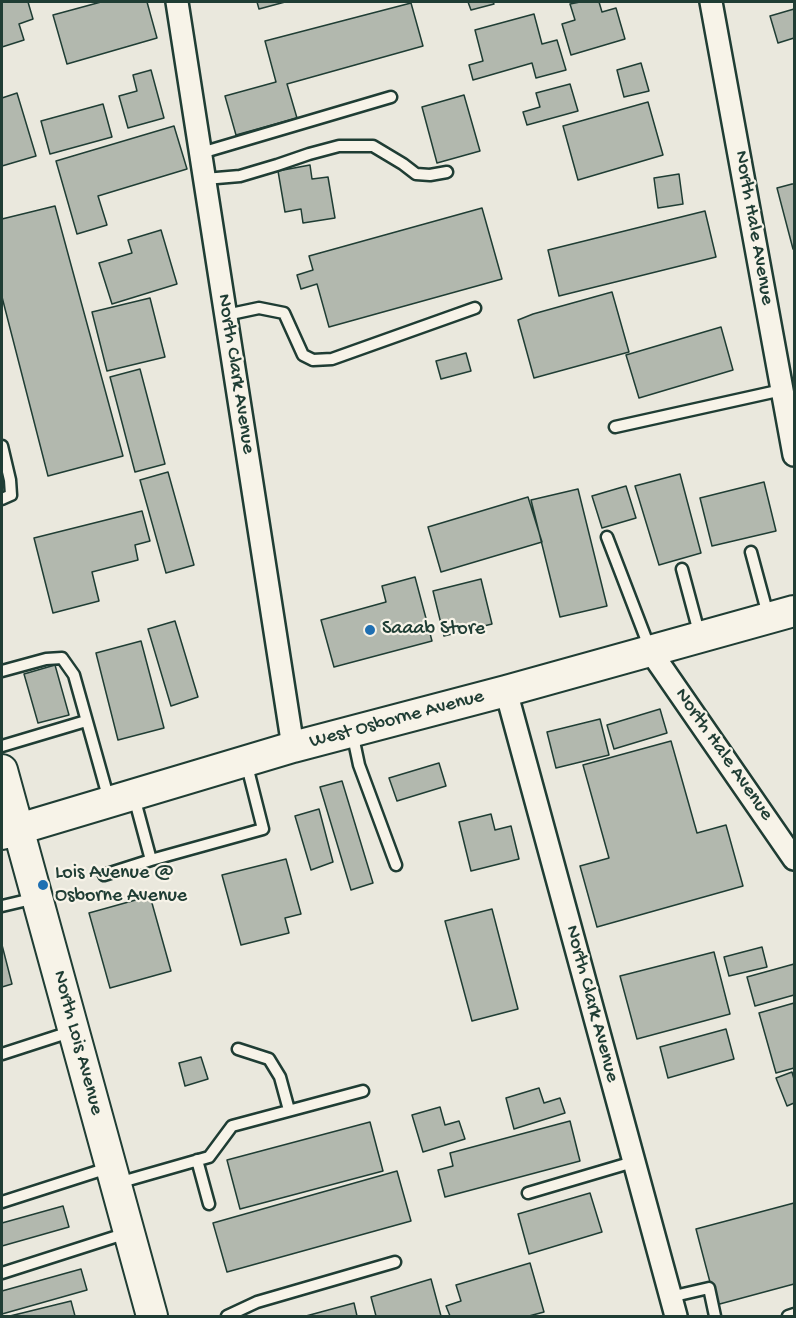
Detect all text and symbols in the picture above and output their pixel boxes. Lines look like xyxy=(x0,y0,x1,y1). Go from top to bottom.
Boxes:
street label: North Hale Avenue xyxy=(728,149,778,307)
street label: North Clark Avenue xyxy=(211,292,259,456)
place label: Saaab Store xyxy=(382,618,485,642)
marker: Saaab Store xyxy=(363,623,377,637)
street label: North Hale Avenue xyxy=(668,684,778,826)
street label: West Osborne Avenue xyxy=(307,685,487,755)
place label: Lois Avenue @ Osborne Avenue xyxy=(55,862,187,909)
marker: Lois Avenue @ Osborne Avenue xyxy=(36,878,50,892)
street label: North Clark Avenue xyxy=(559,923,623,1085)
street label: North Lois Avenue xyxy=(46,968,108,1118)

